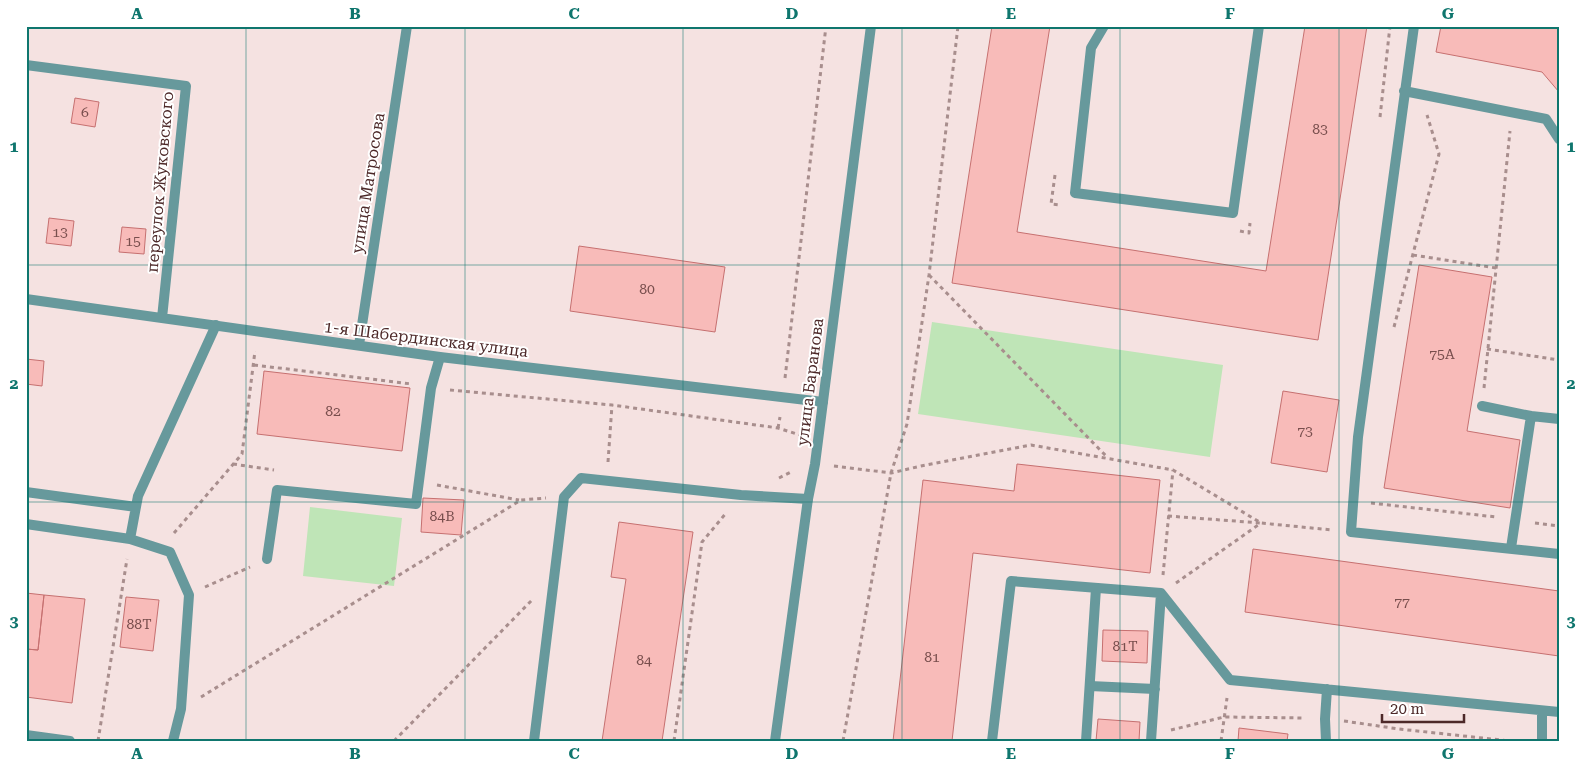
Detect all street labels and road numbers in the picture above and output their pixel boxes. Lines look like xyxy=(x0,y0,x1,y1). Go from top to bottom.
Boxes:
street label: переулок Жуковского xyxy=(143,91,177,273)
street label: улица Матросова xyxy=(347,111,389,255)
street label: 1-я Шабердинская улица xyxy=(323,317,529,361)
street label: улица Баранова xyxy=(793,317,827,447)

